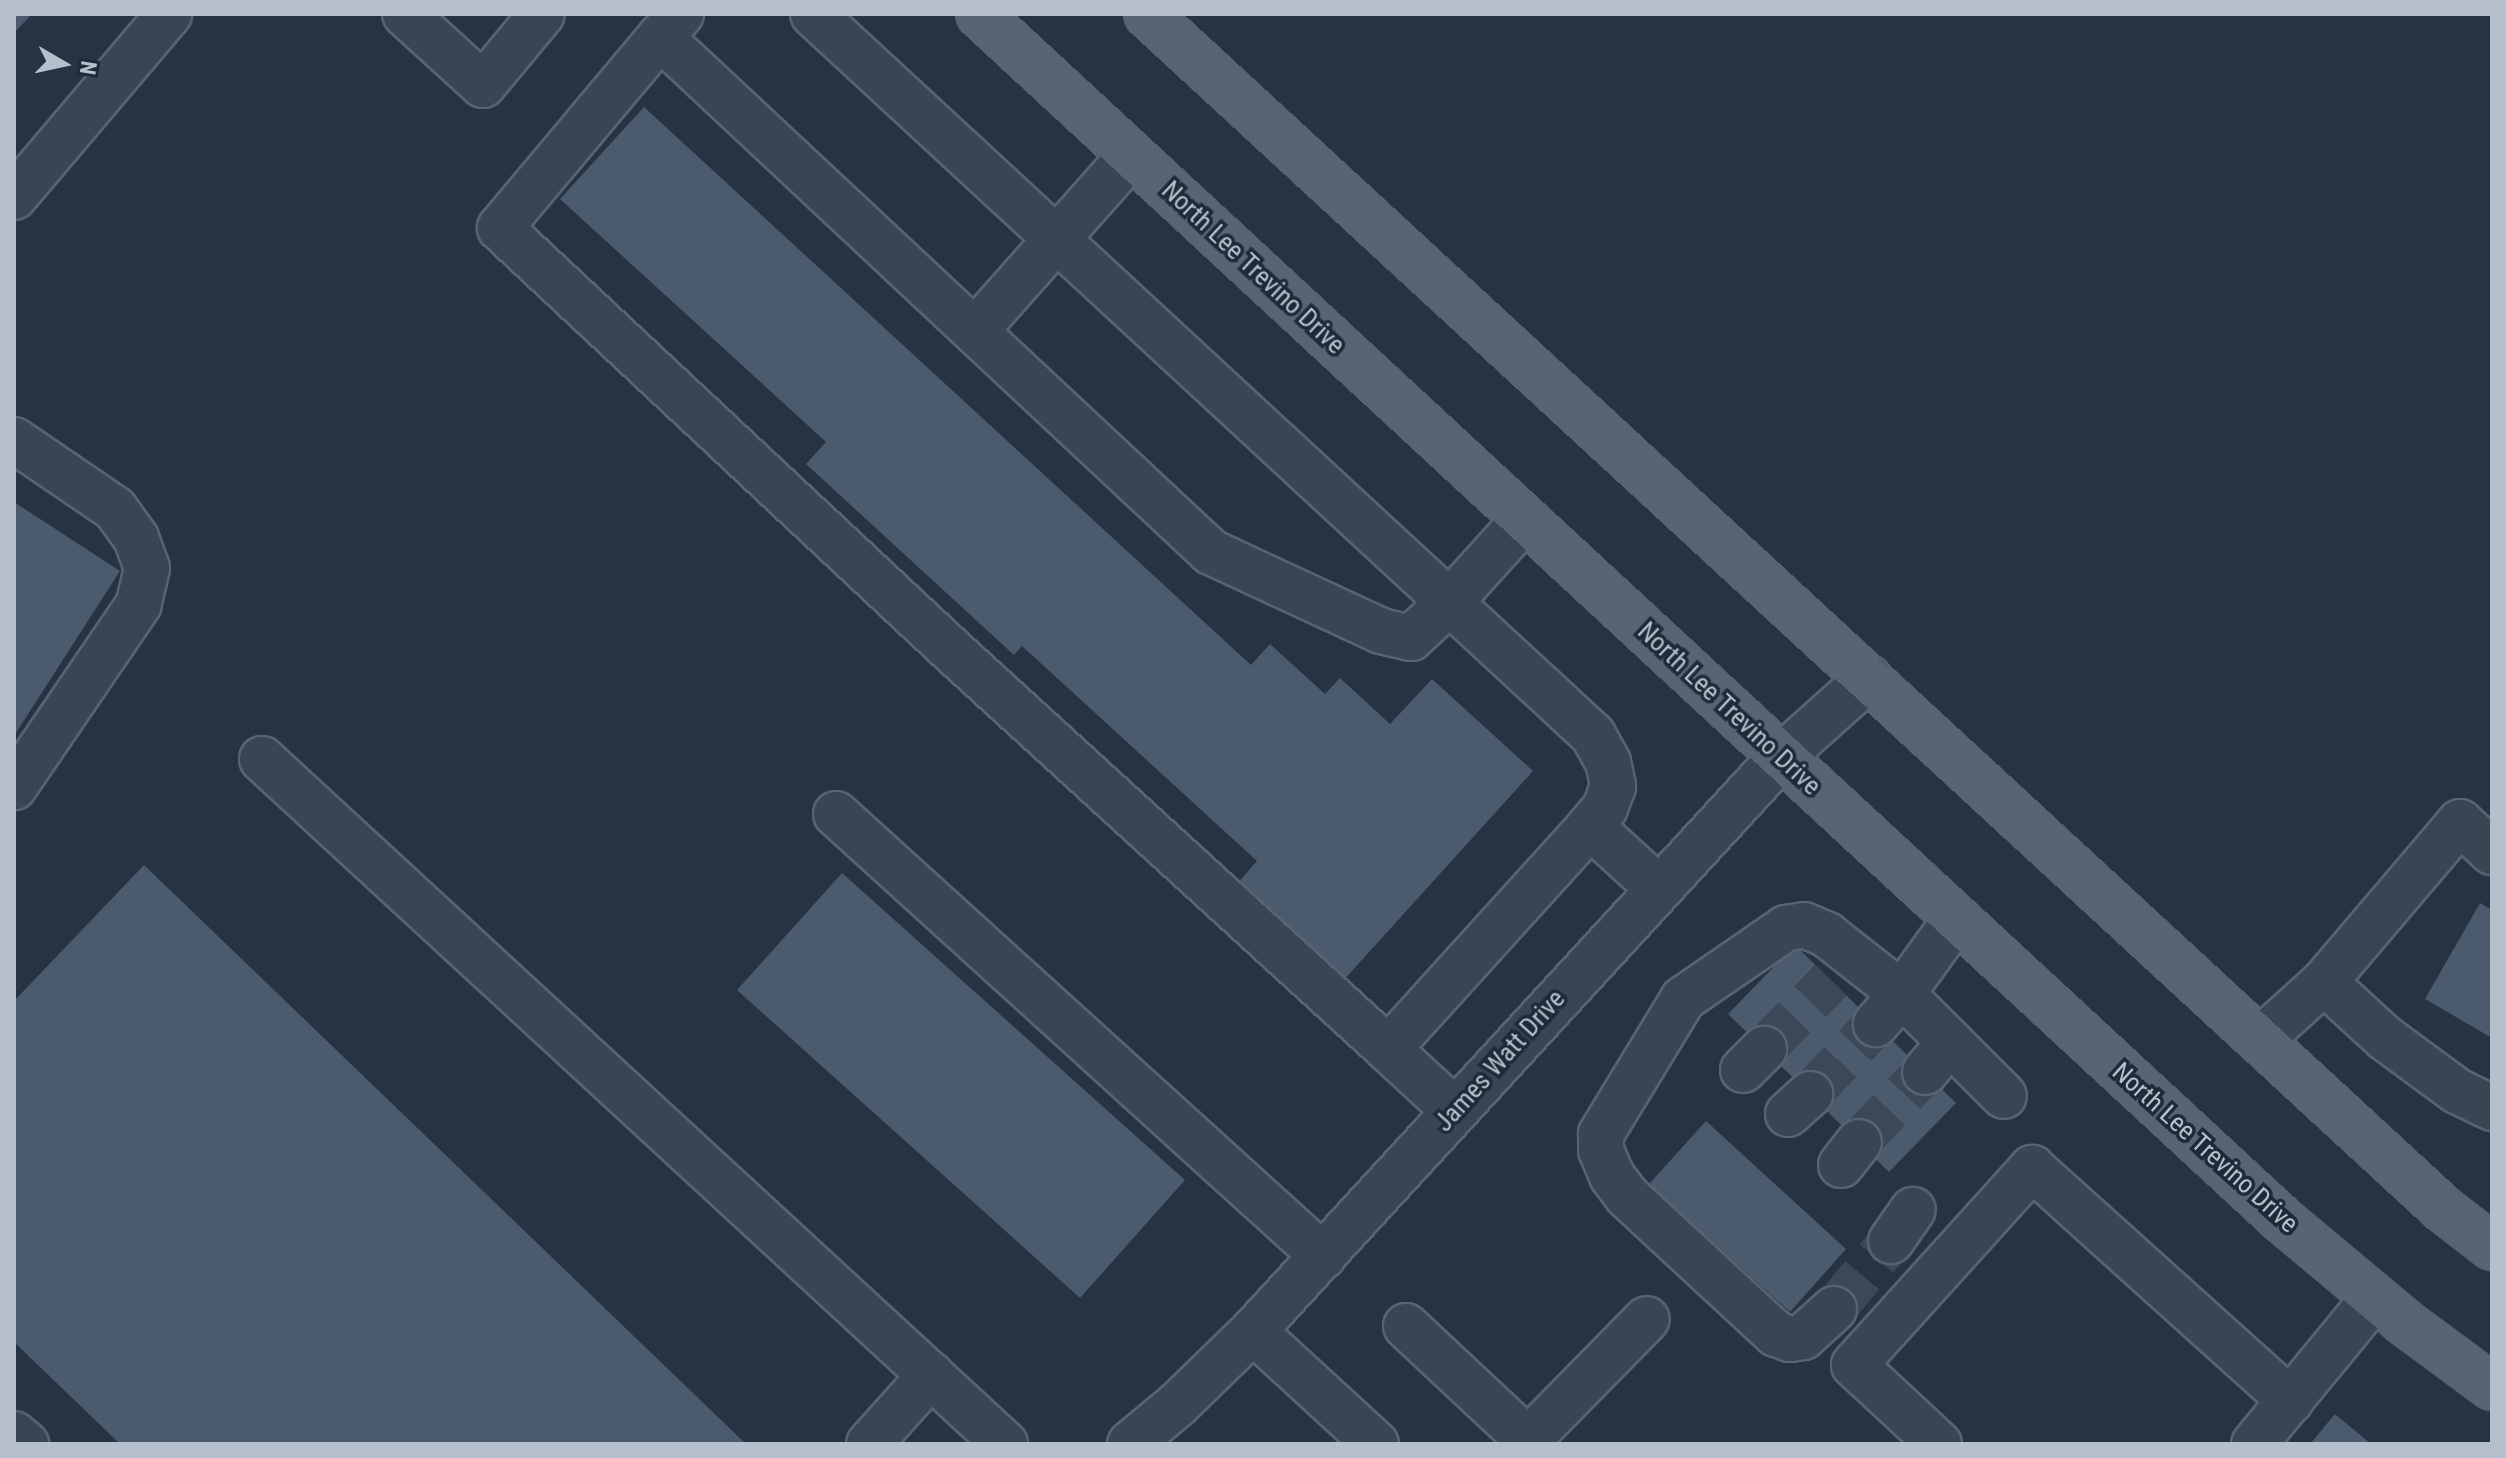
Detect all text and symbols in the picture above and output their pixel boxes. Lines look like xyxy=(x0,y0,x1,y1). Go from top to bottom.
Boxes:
north arrow xyxy=(24,24,104,104)
text: N xyxy=(75,59,102,76)
street label: North Lee Trevino Drive xyxy=(1155,175,1351,361)
street label: North Lee Trevino Drive xyxy=(1631,616,1827,802)
street label: James Watt Drive xyxy=(1428,984,1572,1138)
street label: North Lee Trevino Drive xyxy=(2106,1056,2304,1240)

